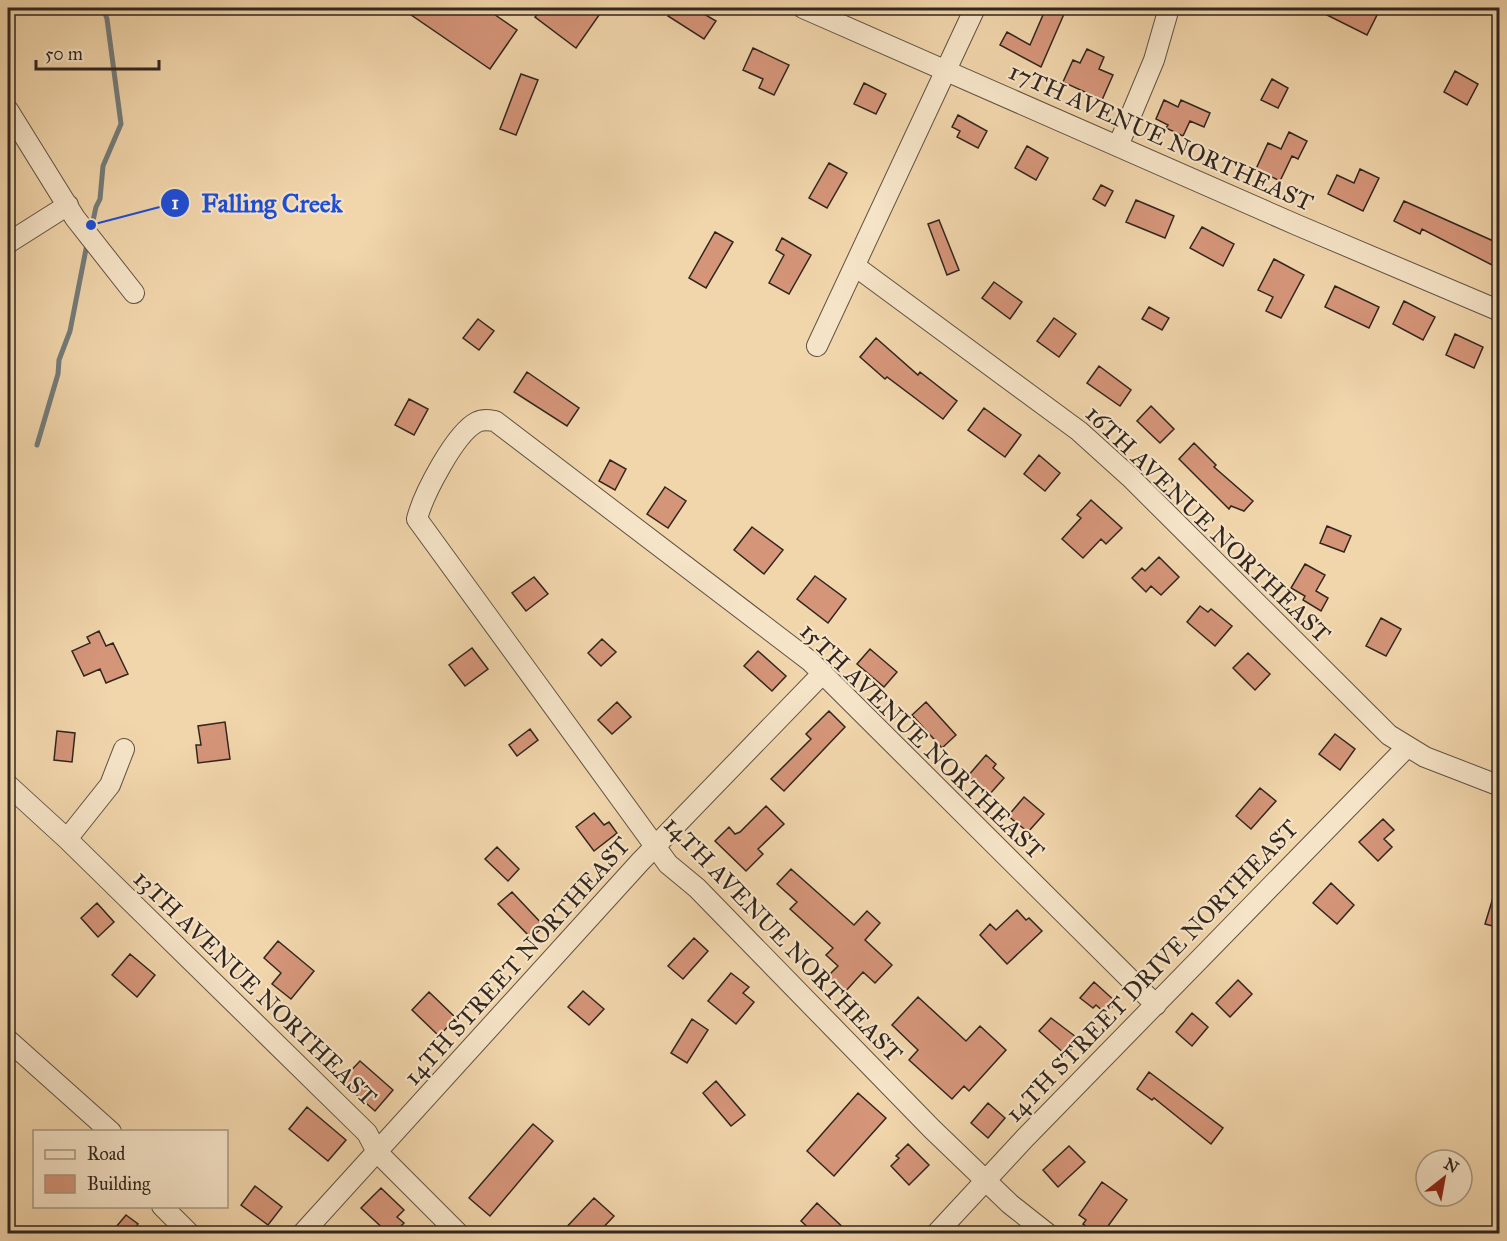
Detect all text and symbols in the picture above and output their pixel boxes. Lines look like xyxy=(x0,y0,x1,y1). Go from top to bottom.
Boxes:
scale bar xyxy=(36,33,159,71)
text: 50 m xyxy=(45,43,83,65)
street label: 17TH AVENUE NORTHEAST xyxy=(1004,56,1318,218)
callout: Falling Creek xyxy=(160,181,355,225)
text: Falling Creek xyxy=(201,187,344,220)
text: 1 xyxy=(171,192,179,214)
street label: 16TH AVENUE NORTHEAST xyxy=(1079,399,1337,649)
street label: 15TH AVENUE NORTHEAST xyxy=(794,616,1050,866)
street label: 14TH AVENUE NORTHEAST xyxy=(657,810,909,1068)
street label: 14TH STREET DRIVE NORTHEAST xyxy=(999,814,1305,1128)
street label: 14TH STREET NORTHEAST xyxy=(397,831,637,1091)
street label: 13TH AVENUE NORTHEAST xyxy=(127,864,383,1112)
legend xyxy=(33,1130,228,1208)
text: Road xyxy=(87,1143,125,1165)
north arrow xyxy=(1414,1148,1474,1208)
text: N xyxy=(1441,1154,1463,1177)
text: Building xyxy=(87,1173,151,1196)

